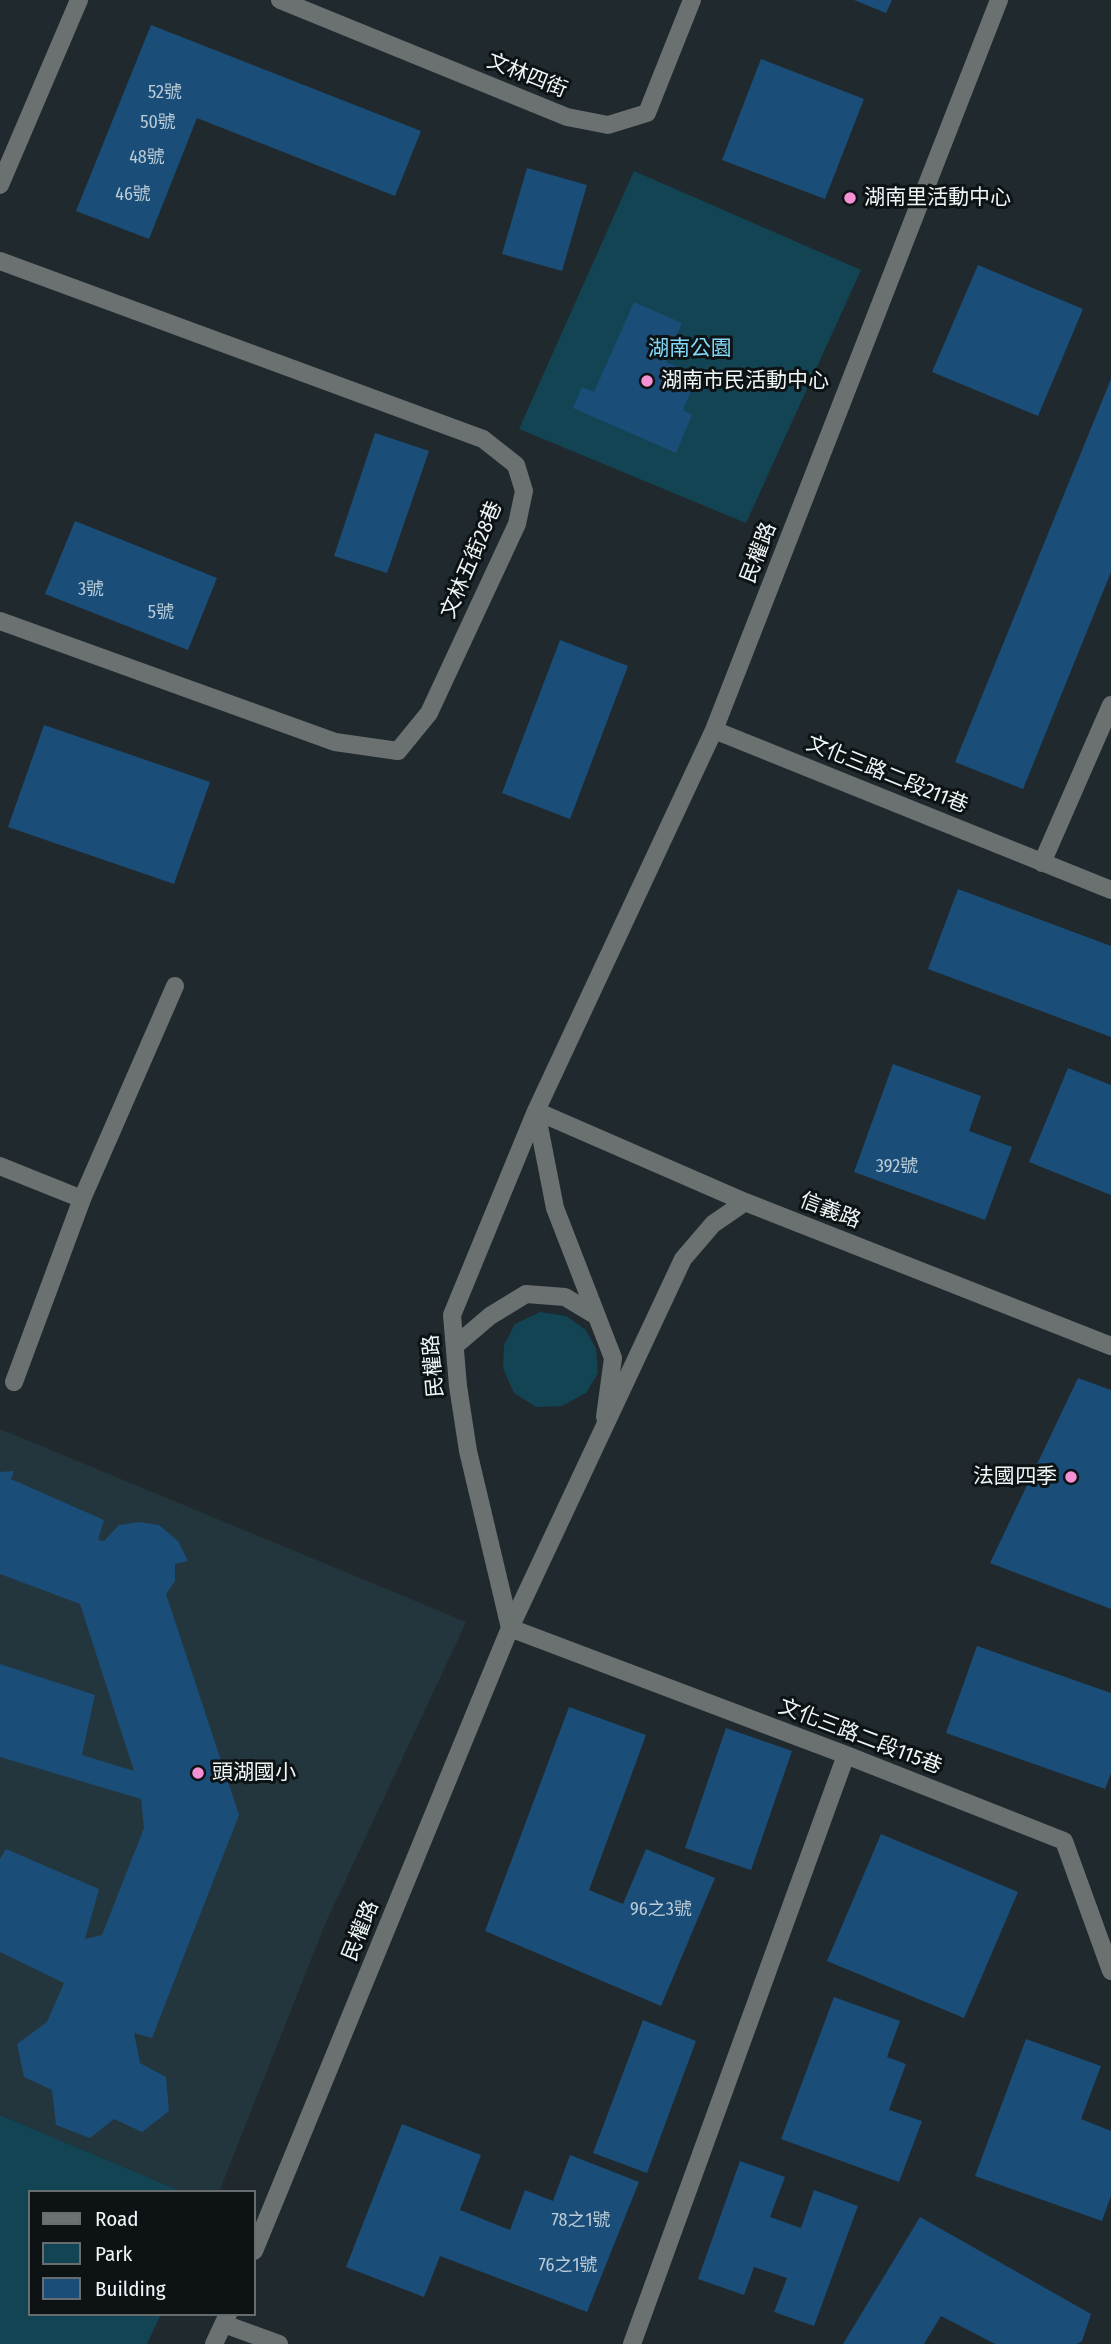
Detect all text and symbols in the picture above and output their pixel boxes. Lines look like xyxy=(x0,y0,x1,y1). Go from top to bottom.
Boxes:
street label: 文林四街 xyxy=(483,49,571,103)
house number: 52號 xyxy=(148,82,182,104)
house number: 50號 xyxy=(140,112,176,134)
house number: 48號 xyxy=(129,147,165,169)
house number: 46號 xyxy=(115,184,151,206)
place label: 湖南里活動中心 xyxy=(864,185,1011,211)
marker: 湖南里活動中心 xyxy=(842,190,858,206)
park label: 湖南公園 xyxy=(648,336,732,362)
place label: 湖南市民活動中心 xyxy=(661,368,829,394)
marker: 湖南市民活動中心 xyxy=(639,373,655,389)
street label: 文林五街28巷 xyxy=(436,498,508,622)
street label: 民權路 xyxy=(736,519,782,587)
house number: 3號 xyxy=(78,579,104,601)
house number: 5號 xyxy=(148,602,174,624)
street label: 文化三路二段211巷 xyxy=(803,731,971,819)
house number: 392號 xyxy=(876,1156,918,1178)
street label: 信義路 xyxy=(796,1188,864,1234)
street label: 民權路 xyxy=(419,1334,449,1398)
place label: 法國四季 xyxy=(973,1464,1057,1490)
marker: 法國四季 xyxy=(1063,1469,1079,1485)
street label: 文化三路二段115巷 xyxy=(775,1694,945,1780)
place label: 頭湖國小 xyxy=(212,1760,296,1786)
marker: 頭湖國小 xyxy=(190,1765,206,1781)
street label: 民權路 xyxy=(338,1897,384,1965)
house number: 96之3號 xyxy=(630,1899,692,1921)
legend xyxy=(28,2190,256,2316)
text: Road xyxy=(95,2206,139,2232)
house number: 78之1號 xyxy=(552,2210,610,2232)
text: Park xyxy=(95,2241,132,2267)
house number: 76之1號 xyxy=(539,2255,597,2277)
text: Building xyxy=(95,2276,166,2302)

